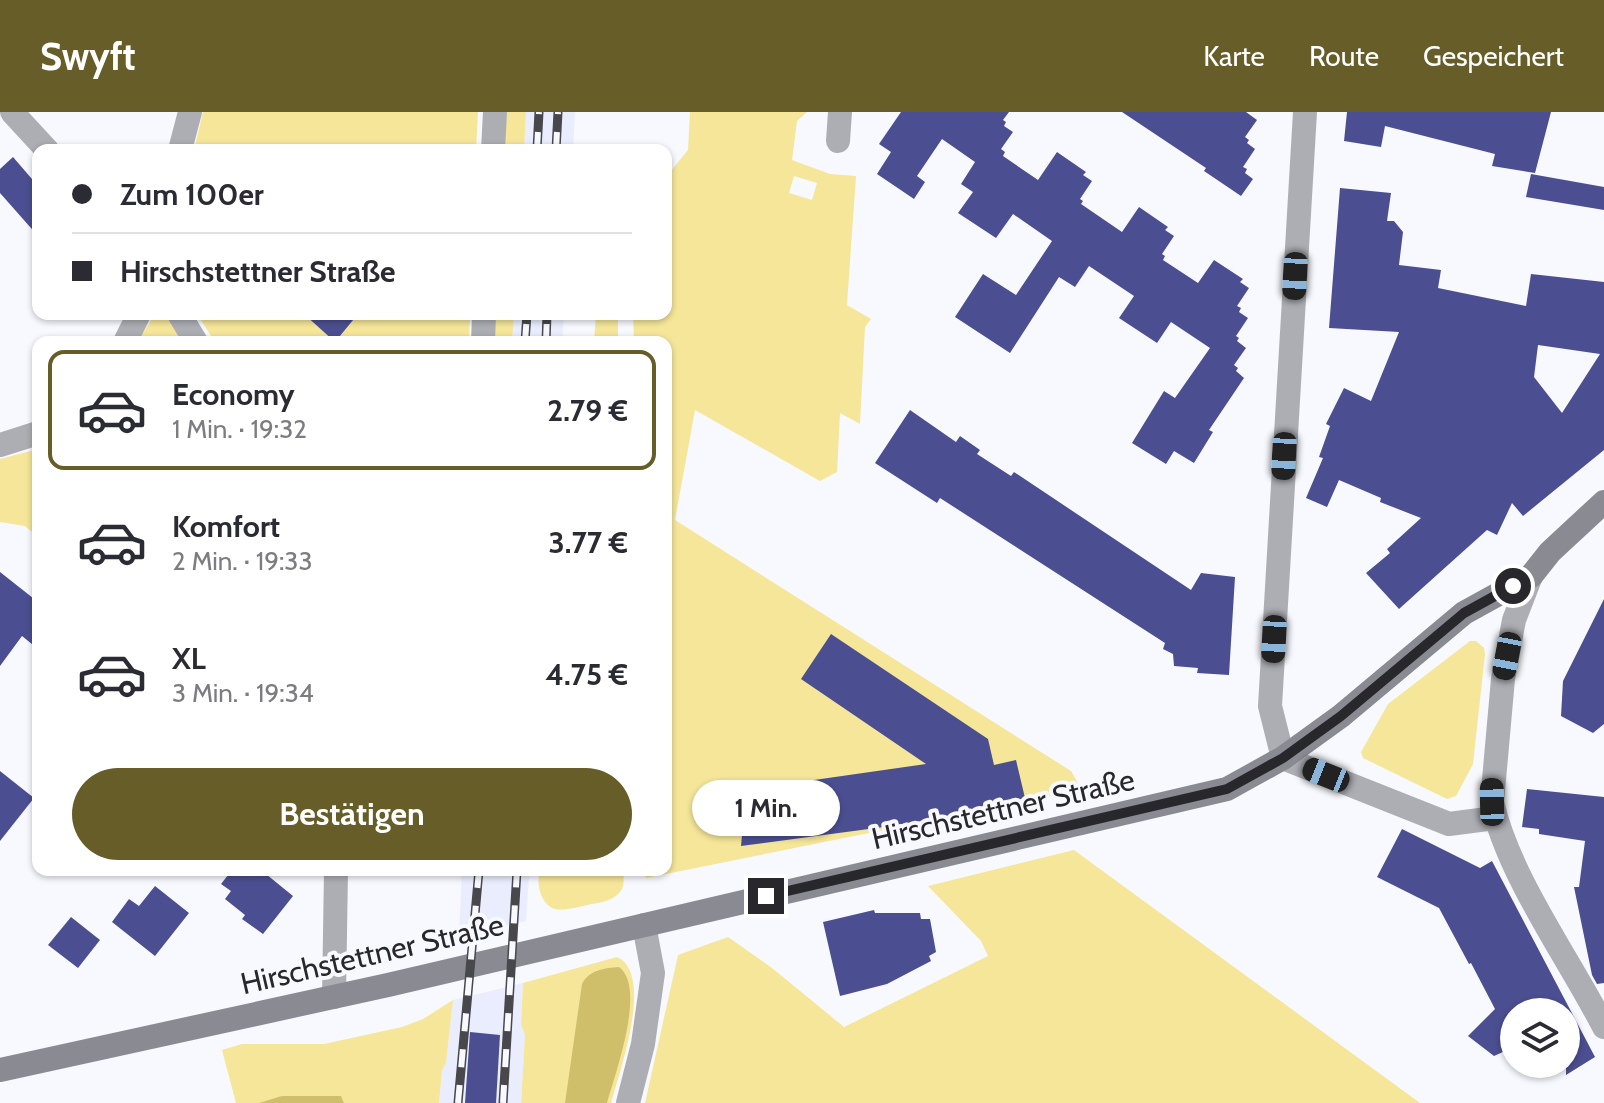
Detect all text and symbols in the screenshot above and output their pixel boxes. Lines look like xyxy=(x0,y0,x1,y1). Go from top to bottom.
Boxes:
text: Swyft xyxy=(40,33,136,80)
text: Karte xyxy=(1203,39,1265,73)
text: Route xyxy=(1309,39,1379,73)
text: Gespeichert xyxy=(1423,39,1564,73)
text: Zum 100er xyxy=(120,176,264,213)
car xyxy=(1282,251,1308,301)
text: Hirschstettner Straße xyxy=(120,253,396,290)
icon: car xyxy=(76,374,148,446)
text: Economy xyxy=(172,376,295,413)
text: 2.79 € xyxy=(547,392,628,429)
text: 1 Min. · 19:32 xyxy=(172,413,307,445)
car xyxy=(1271,431,1297,481)
icon: car xyxy=(76,506,148,578)
text: Komfort xyxy=(172,508,280,545)
text: 3.77 € xyxy=(549,524,628,561)
text: 2 Min. · 19:33 xyxy=(172,545,312,577)
route start xyxy=(1495,568,1531,604)
car xyxy=(1261,614,1287,664)
car xyxy=(1491,630,1523,682)
icon: car xyxy=(76,638,148,710)
text: XL xyxy=(172,640,206,677)
text: 4.75 € xyxy=(545,656,628,693)
text: 3 Min. · 19:34 xyxy=(172,677,314,709)
car xyxy=(1299,755,1353,795)
street label: Hirschstettner Straße xyxy=(868,761,1138,857)
button: Bestätigen xyxy=(72,768,632,860)
car xyxy=(1480,778,1504,826)
callout: 1 Min. xyxy=(692,780,840,836)
text: 1 Min. xyxy=(734,792,798,824)
route end xyxy=(748,878,784,914)
street label: Hirschstettner Straße xyxy=(237,906,507,1002)
map controls xyxy=(1500,998,1580,1078)
button: layers xyxy=(1500,998,1580,1078)

